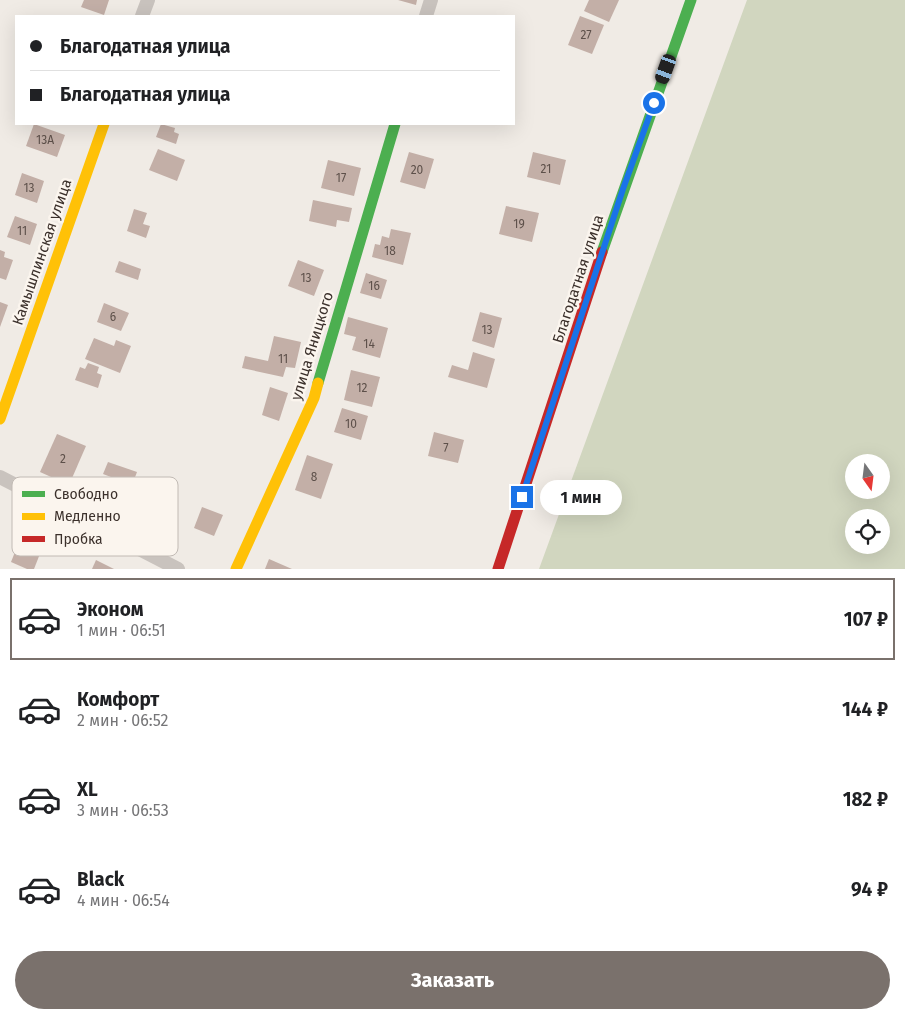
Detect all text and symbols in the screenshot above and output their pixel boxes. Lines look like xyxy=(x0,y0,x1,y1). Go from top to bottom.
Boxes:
house number: 27 xyxy=(580,28,592,42)
text: Благодатная улица xyxy=(60,35,231,58)
car xyxy=(653,52,678,86)
text: Благодатная улица xyxy=(60,83,231,106)
route start xyxy=(643,92,665,114)
house number: 13А xyxy=(36,133,54,147)
house number: 21 xyxy=(541,162,551,176)
house number: 20 xyxy=(411,163,424,177)
house number: 17 xyxy=(336,171,346,185)
street label: Камышлинская улица xyxy=(9,177,75,327)
house number: 13 xyxy=(23,181,35,195)
street label: Благодатная улица xyxy=(549,212,607,346)
house number: 19 xyxy=(513,217,525,231)
house number: 11 xyxy=(17,224,27,238)
house number: 18 xyxy=(384,244,396,258)
house number: 13 xyxy=(300,271,312,285)
house number: 16 xyxy=(368,279,380,293)
street label: улица Яницкого xyxy=(287,289,337,403)
house number: 6 xyxy=(110,310,116,324)
house number: 13 xyxy=(481,323,493,337)
house number: 14 xyxy=(363,337,375,351)
house number: 11 xyxy=(278,352,288,366)
house number: 12 xyxy=(356,381,368,395)
house number: 10 xyxy=(345,417,357,431)
house number: 7 xyxy=(443,441,449,455)
house number: 2 xyxy=(60,452,66,466)
north arrow xyxy=(845,454,890,499)
map controls xyxy=(845,454,890,554)
house number: 8 xyxy=(311,470,318,484)
legend xyxy=(12,477,178,556)
callout: 1 мин xyxy=(540,480,622,514)
text: Свободно xyxy=(54,486,118,503)
route end xyxy=(511,486,533,508)
text: 1 мин xyxy=(561,488,601,507)
text: Медленно xyxy=(54,508,121,525)
button: locate xyxy=(845,509,890,554)
text: Пробка xyxy=(54,531,103,548)
icon: car xyxy=(17,597,62,642)
text: Эконом xyxy=(77,598,144,621)
text: 107 ₽ xyxy=(844,608,888,631)
text: 1 мин · 06:51 xyxy=(77,621,166,640)
icon: car xyxy=(17,687,62,732)
text: Комфорт xyxy=(77,688,159,711)
text: 144 ₽ xyxy=(842,698,888,721)
text: 2 мин · 06:52 xyxy=(77,711,168,730)
icon: car xyxy=(17,777,62,822)
text: XL xyxy=(77,778,98,801)
text: 182 ₽ xyxy=(843,788,888,811)
text: 3 мин · 06:53 xyxy=(77,801,169,820)
icon: car xyxy=(17,867,62,912)
text: Black xyxy=(77,868,124,891)
text: 94 ₽ xyxy=(851,878,888,901)
text: 4 мин · 06:54 xyxy=(77,891,170,910)
button: Заказать xyxy=(15,951,890,1009)

